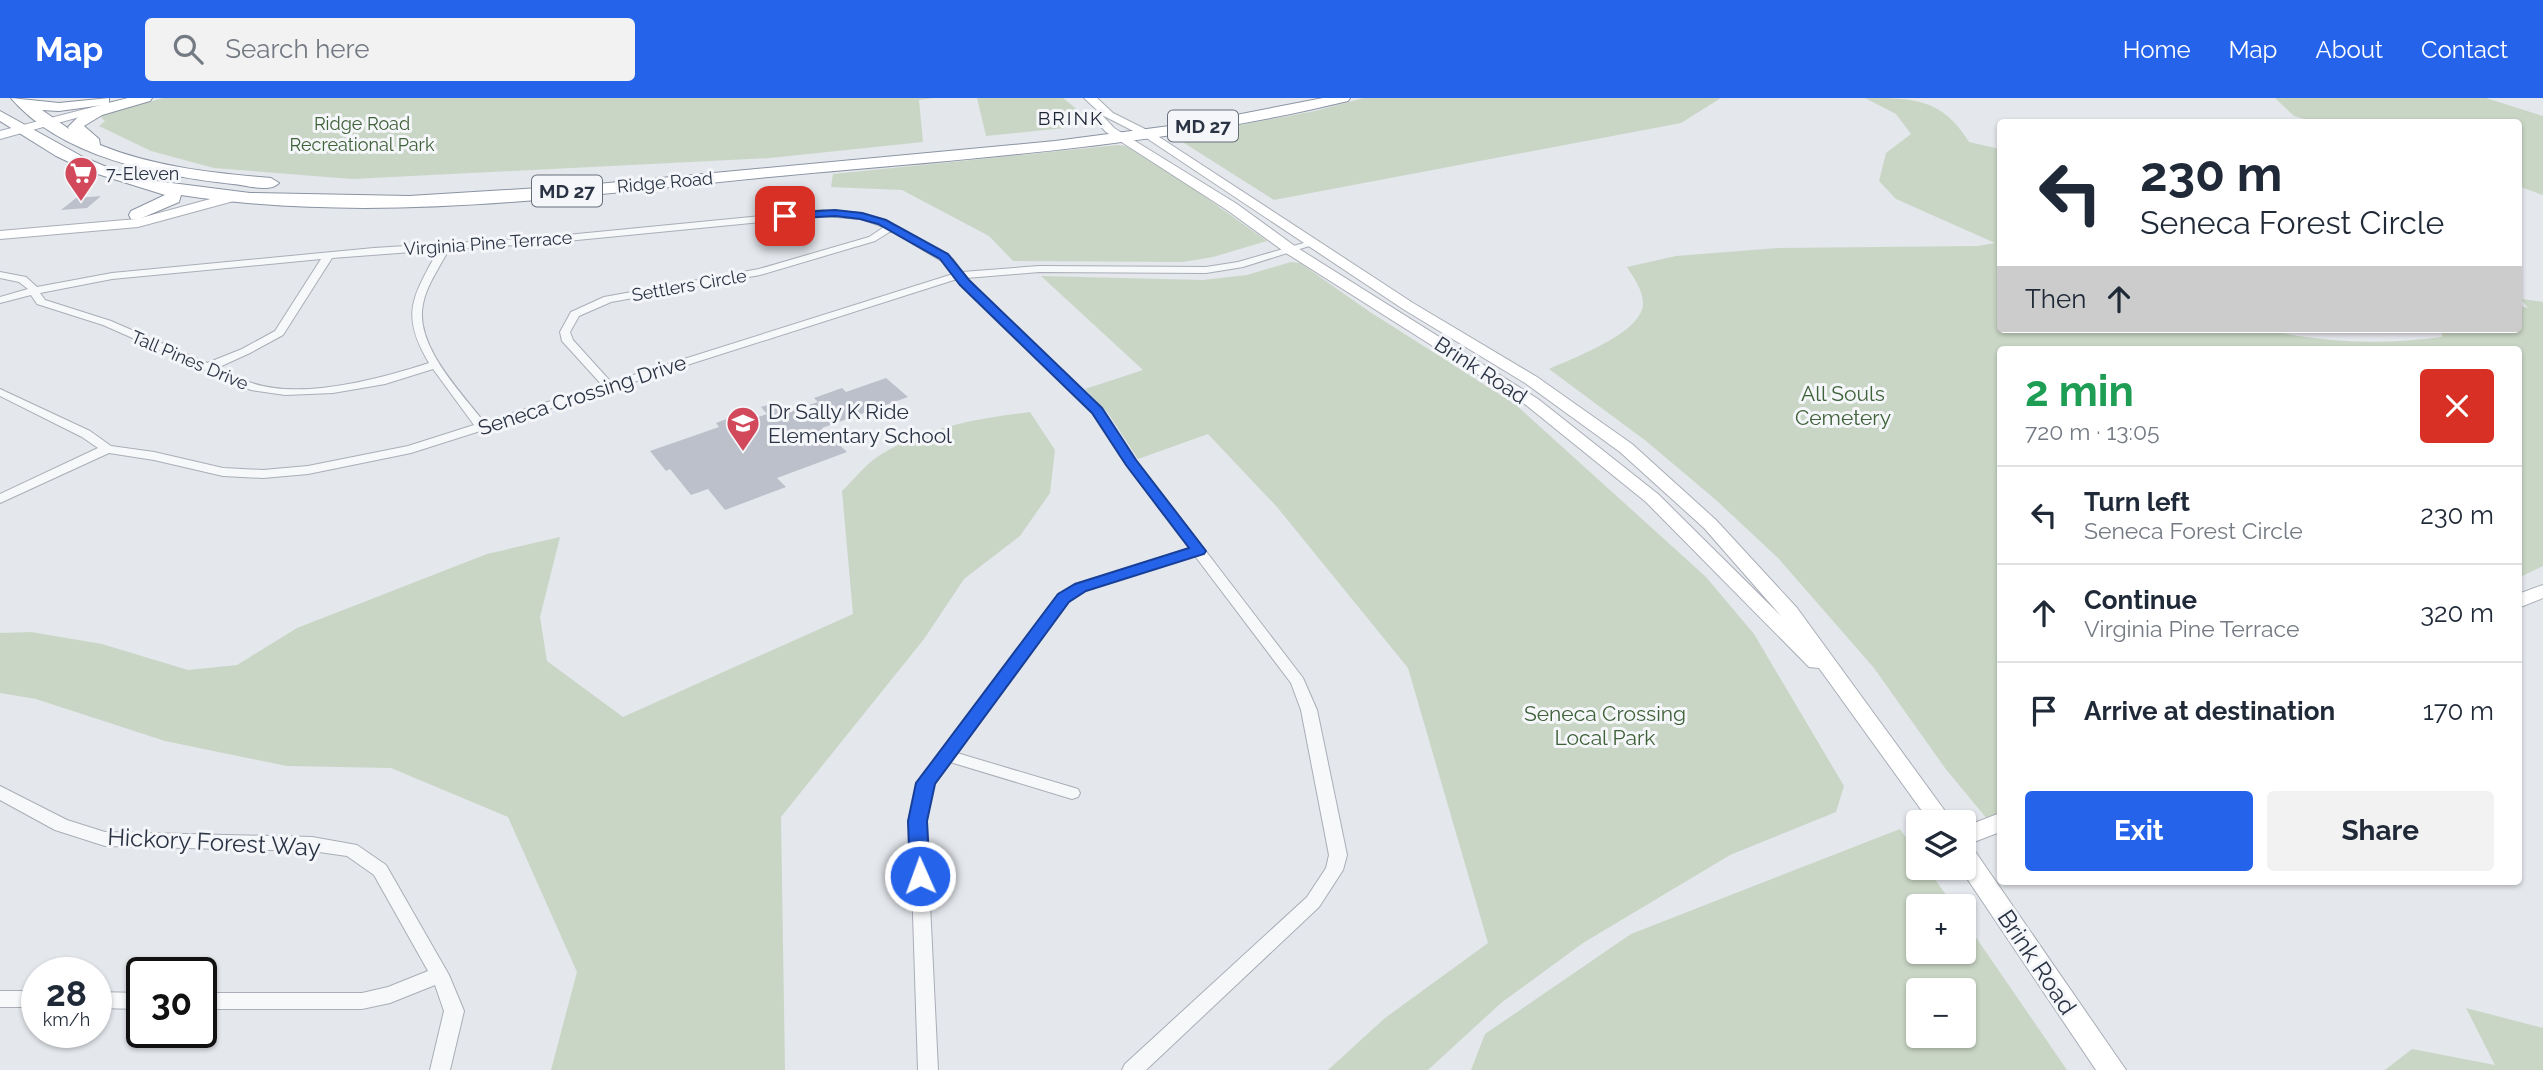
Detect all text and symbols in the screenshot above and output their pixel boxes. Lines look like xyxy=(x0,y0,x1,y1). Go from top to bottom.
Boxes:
search box xyxy=(145,18,635,81)
text: Map xyxy=(35,30,103,69)
icon: search xyxy=(169,30,207,68)
text: Search here xyxy=(225,34,370,64)
text: Home xyxy=(2123,35,2191,64)
text: Map xyxy=(2229,35,2277,64)
text: About xyxy=(2315,35,2383,64)
text: Contact xyxy=(2421,35,2508,64)
district label: BRINK xyxy=(1038,107,1104,129)
road number: MD 27 xyxy=(1168,110,1238,142)
park label: Ridge Road Recreational Park xyxy=(290,113,435,155)
text: 230 m xyxy=(2140,145,2282,202)
icon: left xyxy=(2025,147,2116,238)
supermarket icon: 7-Eleven xyxy=(62,154,100,203)
place label: 7-Eleven xyxy=(106,163,179,184)
street label: Ridge Road xyxy=(616,167,714,197)
road number: MD 27 xyxy=(532,176,602,206)
pin xyxy=(755,186,815,246)
icon: arrive xyxy=(766,197,804,235)
text: Seneca Forest Circle xyxy=(2140,204,2444,241)
street label: Virginia Pine Terrace xyxy=(403,227,573,259)
street label: Settlers Circle xyxy=(630,264,748,305)
icon: ahead xyxy=(2100,280,2138,318)
text: Then xyxy=(2025,284,2086,314)
street label: Tall Pines Drive xyxy=(128,326,252,394)
street label: Brink Road xyxy=(1430,331,1532,409)
street label: Seneca Crossing Drive xyxy=(475,350,689,440)
text: 2 min xyxy=(2025,367,2134,416)
button: close xyxy=(2420,369,2494,443)
park label: All Souls Cemetery xyxy=(1795,381,1891,430)
place label: Dr Sally K Ride Elementary School xyxy=(768,399,952,448)
school or university icon: Dr Sally K Ride Elementary School xyxy=(724,404,762,453)
text: 720 m · 13:05 xyxy=(2025,418,2160,445)
text: Turn left xyxy=(2084,487,2190,517)
icon: left xyxy=(2025,496,2063,534)
text: 230 m xyxy=(2420,500,2494,530)
text: Seneca Forest Circle xyxy=(2084,517,2303,544)
text: Continue xyxy=(2084,585,2197,615)
icon: ahead xyxy=(2025,594,2063,632)
text: 320 m xyxy=(2420,598,2494,628)
text: Virginia Pine Terrace xyxy=(2084,615,2299,642)
icon: arrive xyxy=(2025,692,2063,730)
text: Arrive at destination xyxy=(2084,696,2335,726)
text: 170 m xyxy=(2423,696,2494,726)
park label: Seneca Crossing Local Park xyxy=(1524,701,1686,750)
button: Exit xyxy=(2025,791,2253,871)
button: Share xyxy=(2267,791,2494,871)
map controls xyxy=(1906,810,1976,1048)
button: layers xyxy=(1906,810,1976,880)
street label: Hickory Forest Way xyxy=(107,822,321,862)
position arrow xyxy=(883,839,957,913)
button: + xyxy=(1906,894,1976,964)
street label: Brink Road xyxy=(1991,904,2083,1020)
speed limit sign: 30 xyxy=(126,957,217,1048)
text: 28 xyxy=(46,973,87,1014)
button: − xyxy=(1906,978,1976,1048)
text: km/h xyxy=(43,1009,90,1030)

